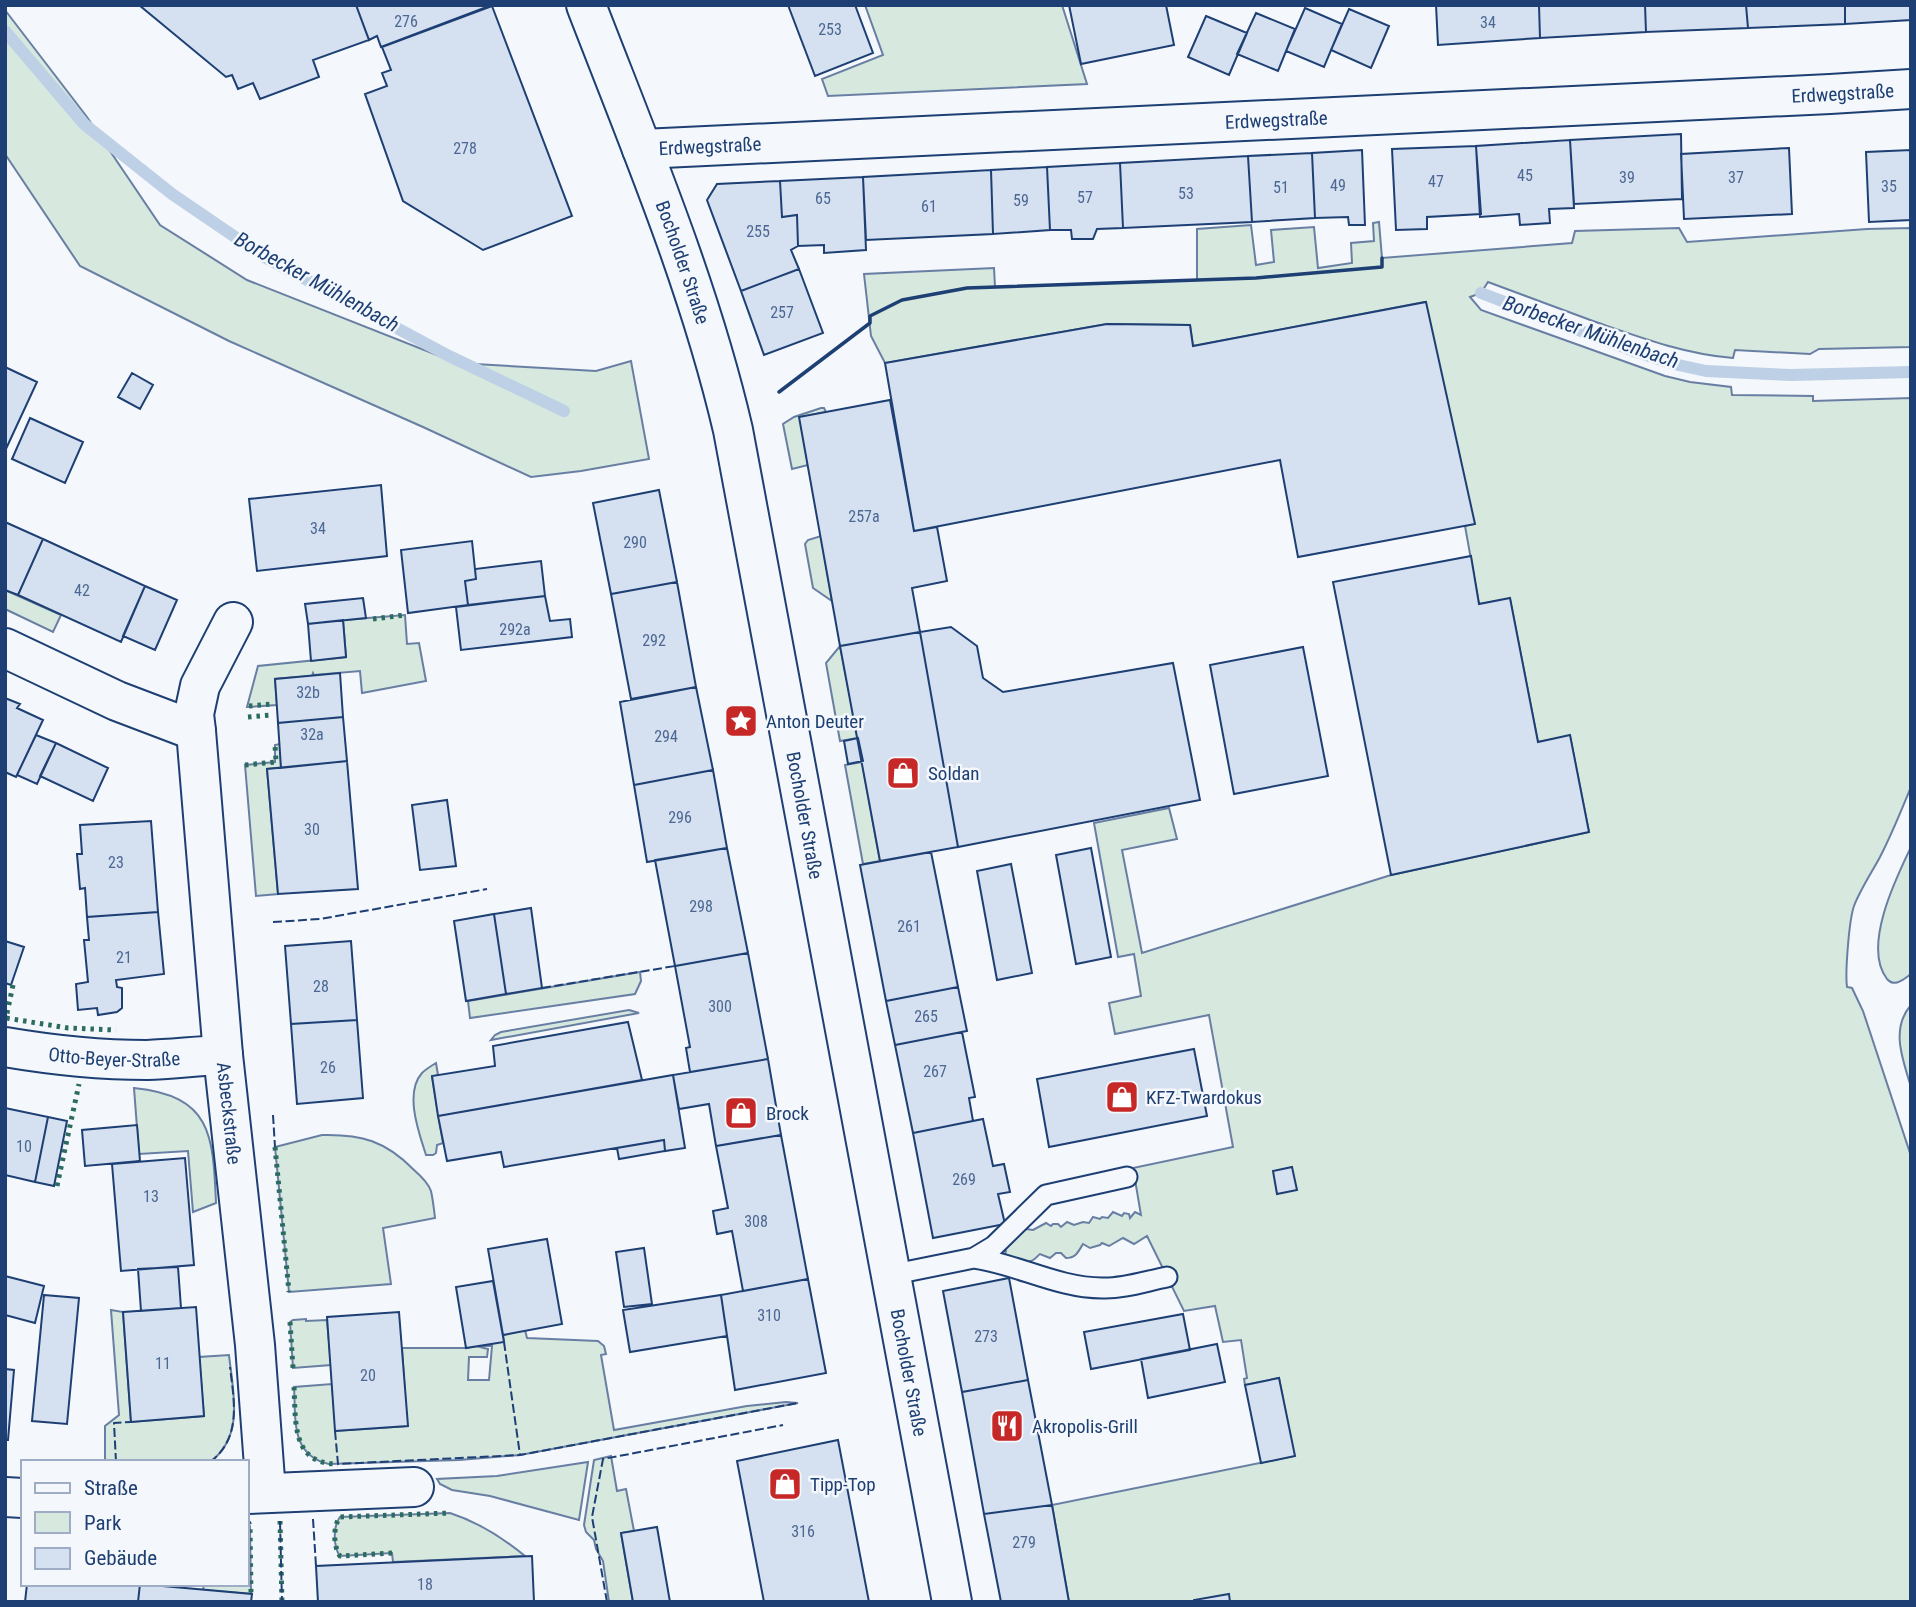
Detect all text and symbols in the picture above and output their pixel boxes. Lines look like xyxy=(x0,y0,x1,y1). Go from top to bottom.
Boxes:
house number: 276 xyxy=(394,12,418,31)
house number: 34 xyxy=(1480,13,1496,32)
house number: 253 xyxy=(818,20,842,39)
street label: Erdwegstraße xyxy=(1791,79,1895,107)
street label: Erdwegstraße xyxy=(1224,106,1328,133)
street label: Erdwegstraße xyxy=(658,132,762,160)
house number: 278 xyxy=(453,139,477,158)
house number: 45 xyxy=(1517,166,1533,185)
house number: 39 xyxy=(1619,168,1635,187)
house number: 37 xyxy=(1728,168,1744,187)
house number: 47 xyxy=(1428,172,1444,191)
house number: 49 xyxy=(1330,176,1346,195)
house number: 35 xyxy=(1881,177,1897,196)
house number: 51 xyxy=(1273,178,1289,197)
house number: 53 xyxy=(1178,184,1194,203)
house number: 57 xyxy=(1077,188,1093,207)
house number: 65 xyxy=(815,189,831,208)
house number: 59 xyxy=(1013,191,1029,210)
street label: Bocholder Straße xyxy=(651,197,715,327)
house number: 61 xyxy=(921,197,937,216)
house number: 255 xyxy=(746,222,770,241)
water label: Borbecker Mühlenbach xyxy=(231,227,403,337)
water label: Borbecker Mühlenbach xyxy=(1500,291,1682,373)
house number: 257 xyxy=(770,303,794,322)
house number: 257a xyxy=(848,507,880,526)
house number: 34 xyxy=(310,519,326,538)
house number: 290 xyxy=(623,533,647,552)
house number: 42 xyxy=(74,581,90,600)
house number: 292a xyxy=(499,620,531,639)
house number: 292 xyxy=(642,631,666,650)
house number: 32b xyxy=(296,683,320,702)
place icon: Anton Deuter xyxy=(722,702,760,740)
place label: Anton Deuter xyxy=(766,710,864,733)
house number: 32a xyxy=(300,725,324,744)
house number: 294 xyxy=(654,727,678,746)
street label: Bocholder Straße xyxy=(782,750,828,881)
shop icon: Soldan xyxy=(884,754,922,792)
place label: Soldan xyxy=(928,762,979,785)
house number: 296 xyxy=(668,808,692,827)
house number: 30 xyxy=(304,820,320,839)
house number: 23 xyxy=(108,853,124,872)
house number: 298 xyxy=(689,897,713,916)
house number: 261 xyxy=(897,917,921,936)
house number: 21 xyxy=(116,948,132,967)
house number: 28 xyxy=(313,977,329,996)
house number: 300 xyxy=(708,997,732,1016)
house number: 265 xyxy=(914,1007,938,1026)
street label: Otto-Beyer-Straße xyxy=(47,1042,181,1072)
house number: 26 xyxy=(320,1058,336,1077)
street label: Asbeckstraße xyxy=(212,1061,246,1166)
house number: 267 xyxy=(923,1062,947,1081)
shop icon: KFZ-Twardokus xyxy=(1103,1078,1141,1116)
place label: KFZ-Twardokus xyxy=(1146,1086,1262,1109)
shop icon: Brock xyxy=(722,1094,760,1132)
place label: Brock xyxy=(766,1102,809,1125)
house number: 10 xyxy=(16,1137,32,1156)
house number: 269 xyxy=(952,1170,976,1189)
house number: 13 xyxy=(143,1187,159,1206)
house number: 308 xyxy=(744,1212,768,1231)
house number: 310 xyxy=(757,1306,781,1325)
street label: Bocholder Straße xyxy=(886,1307,932,1438)
house number: 273 xyxy=(974,1327,998,1346)
house number: 11 xyxy=(155,1354,171,1373)
house number: 20 xyxy=(360,1366,376,1385)
restaurant icon: Akropolis-Grill xyxy=(988,1407,1026,1445)
place label: Akropolis-Grill xyxy=(1032,1415,1138,1438)
legend xyxy=(21,1460,248,1586)
shop icon: Tipp-Top xyxy=(766,1465,804,1503)
place label: Tipp-Top xyxy=(810,1473,876,1496)
text: Straße xyxy=(84,1476,138,1500)
text: Park xyxy=(84,1511,122,1535)
house number: 316 xyxy=(791,1522,815,1541)
house number: 279 xyxy=(1012,1533,1036,1552)
text: Gebäude xyxy=(84,1546,157,1570)
house number: 18 xyxy=(417,1575,433,1594)

